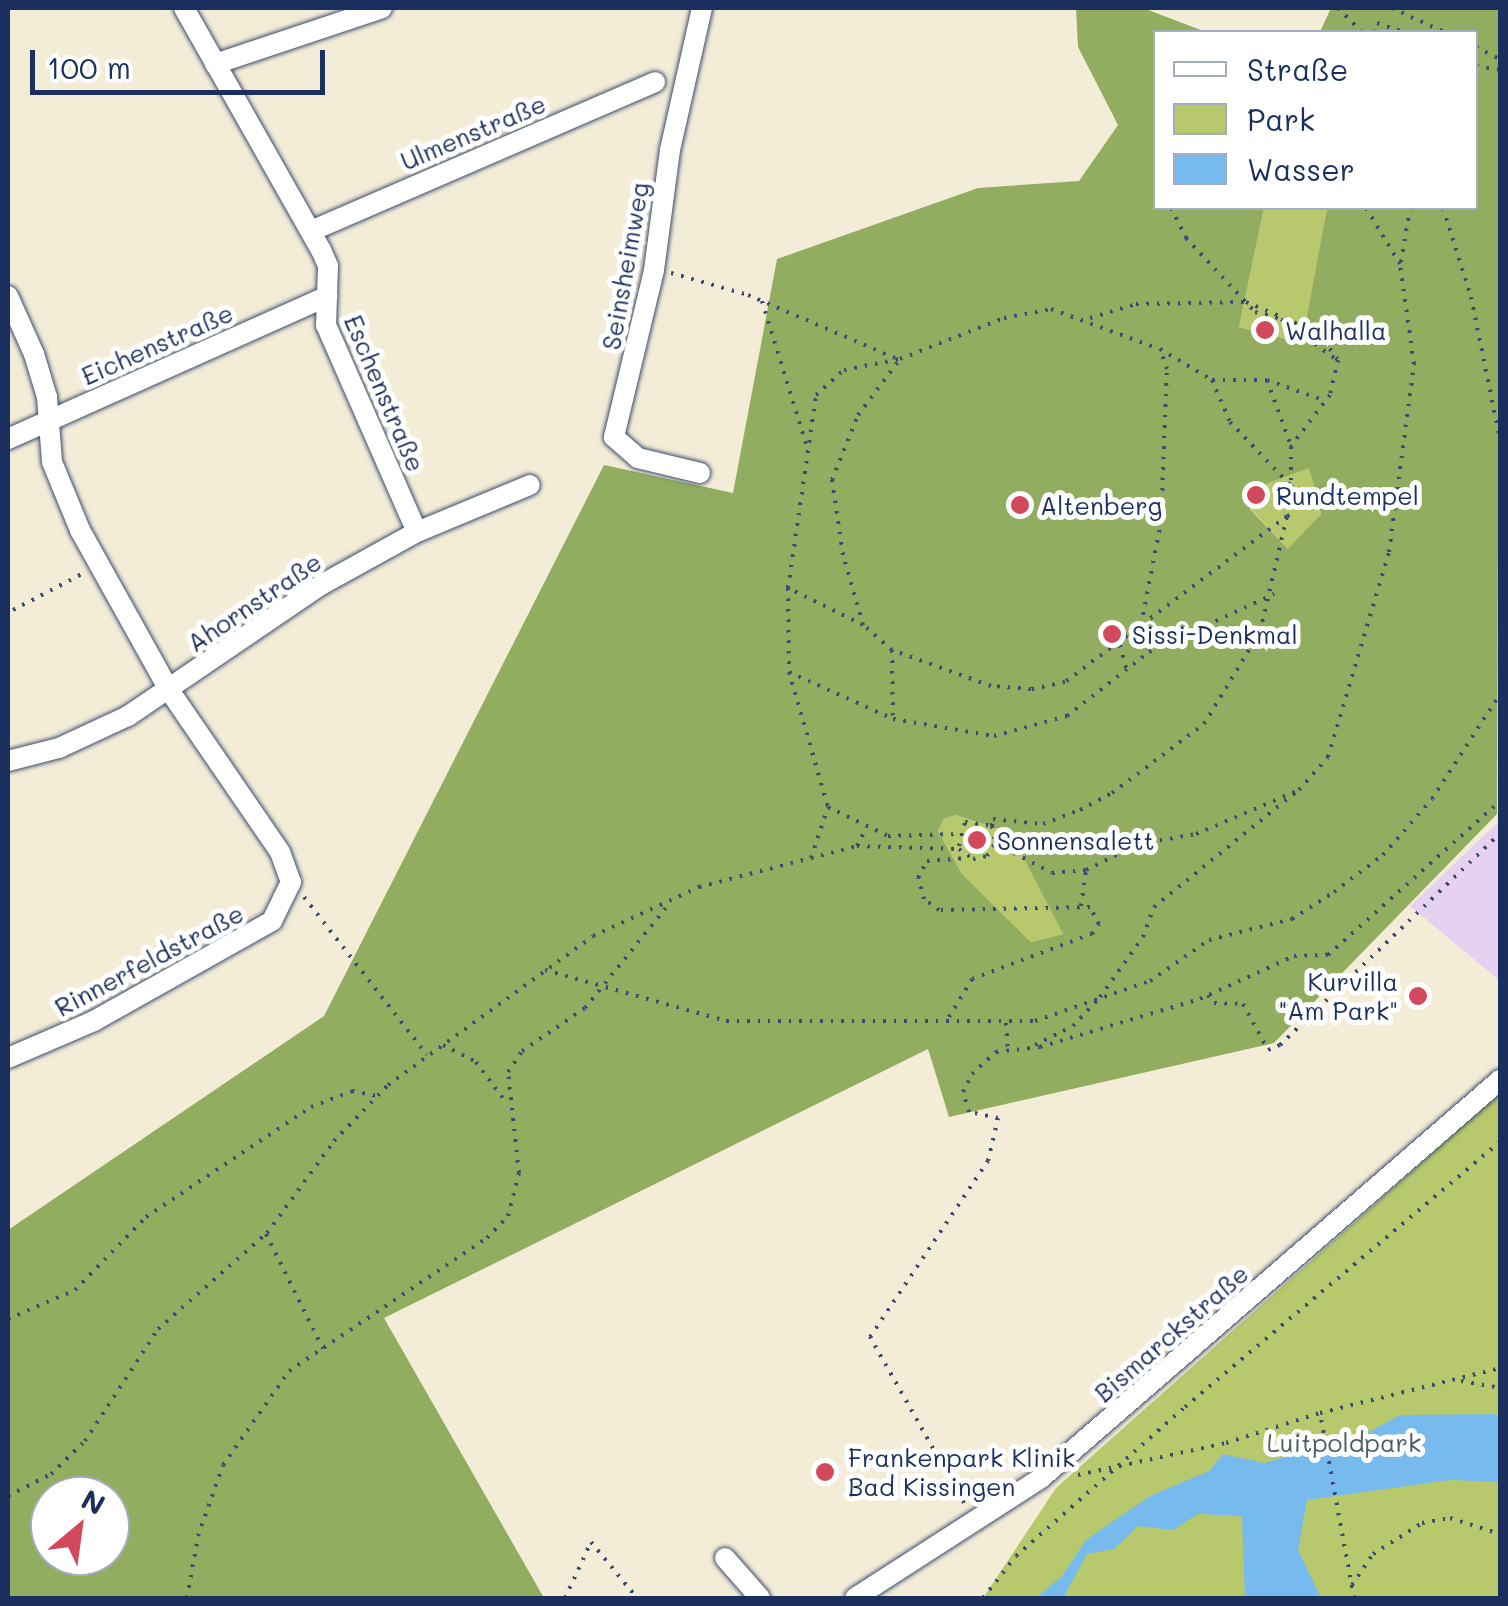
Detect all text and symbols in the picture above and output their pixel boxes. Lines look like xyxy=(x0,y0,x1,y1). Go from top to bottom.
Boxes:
scale bar xyxy=(35,30,330,92)
legend xyxy=(1153,30,1478,210)
text: 100 m xyxy=(47,47,131,87)
text: Straße xyxy=(1247,49,1348,89)
street label: Ulmenstraße xyxy=(396,88,550,176)
text: Park xyxy=(1247,99,1315,139)
text: Wasser xyxy=(1247,149,1355,189)
street label: Seinsheimweg xyxy=(595,180,655,352)
street label: Eichenstraße xyxy=(77,297,237,391)
street label: Eschenstraße xyxy=(339,310,431,476)
place label: Walhalla xyxy=(1285,315,1387,345)
marker: Walhalla xyxy=(1254,319,1276,341)
place label: Rundtempel xyxy=(1276,480,1419,510)
marker: Rundtempel xyxy=(1245,484,1267,506)
place label: Altenberg xyxy=(1040,490,1162,520)
marker: Altenberg xyxy=(1009,494,1031,516)
street label: Ahornstraße xyxy=(181,546,327,658)
place label: Sissi-Denkmal xyxy=(1132,619,1298,649)
marker: Sissi-Denkmal xyxy=(1101,623,1123,645)
place label: Sonnensalett xyxy=(997,825,1154,855)
marker: Sonnensalett xyxy=(966,829,988,851)
street label: Rinnerfeldstraße xyxy=(50,898,248,1022)
place label: Kurvilla "Am Park" xyxy=(1278,967,1398,1026)
marker: Kurvilla "Am Park" xyxy=(1407,985,1429,1007)
street label: Bismarckstraße xyxy=(1088,1258,1254,1408)
park label: Luitpoldpark xyxy=(1267,1427,1421,1457)
place label: Frankenpark Klinik Bad Kissingen xyxy=(848,1443,1075,1502)
marker: Frankenpark Klinik Bad Kissingen xyxy=(812,1459,838,1485)
north arrow xyxy=(30,1476,130,1576)
text: N xyxy=(76,1481,112,1522)

